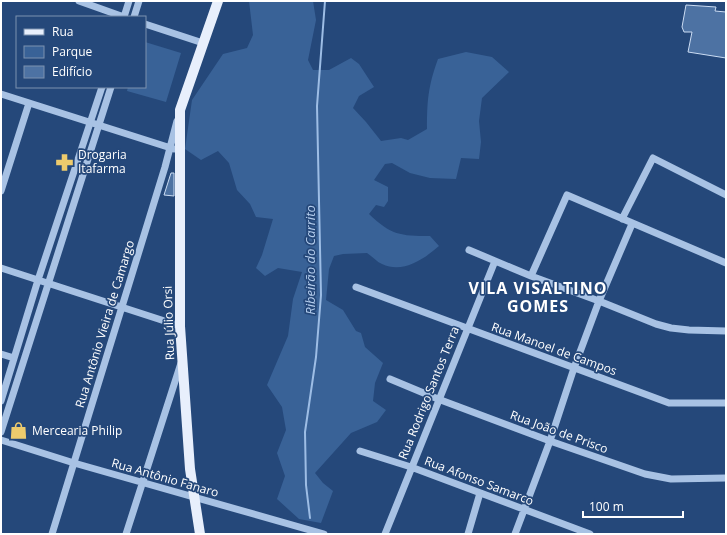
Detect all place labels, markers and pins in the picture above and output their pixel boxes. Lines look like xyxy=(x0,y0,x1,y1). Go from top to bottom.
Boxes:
place label: Drogaria Itafarma xyxy=(78,146,127,177)
pharmacy icon: Drogaria Itafarma xyxy=(55,152,75,172)
shop icon: Mercearia Philip xyxy=(9,421,29,441)
place label: Mercearia Philip xyxy=(32,422,122,439)

